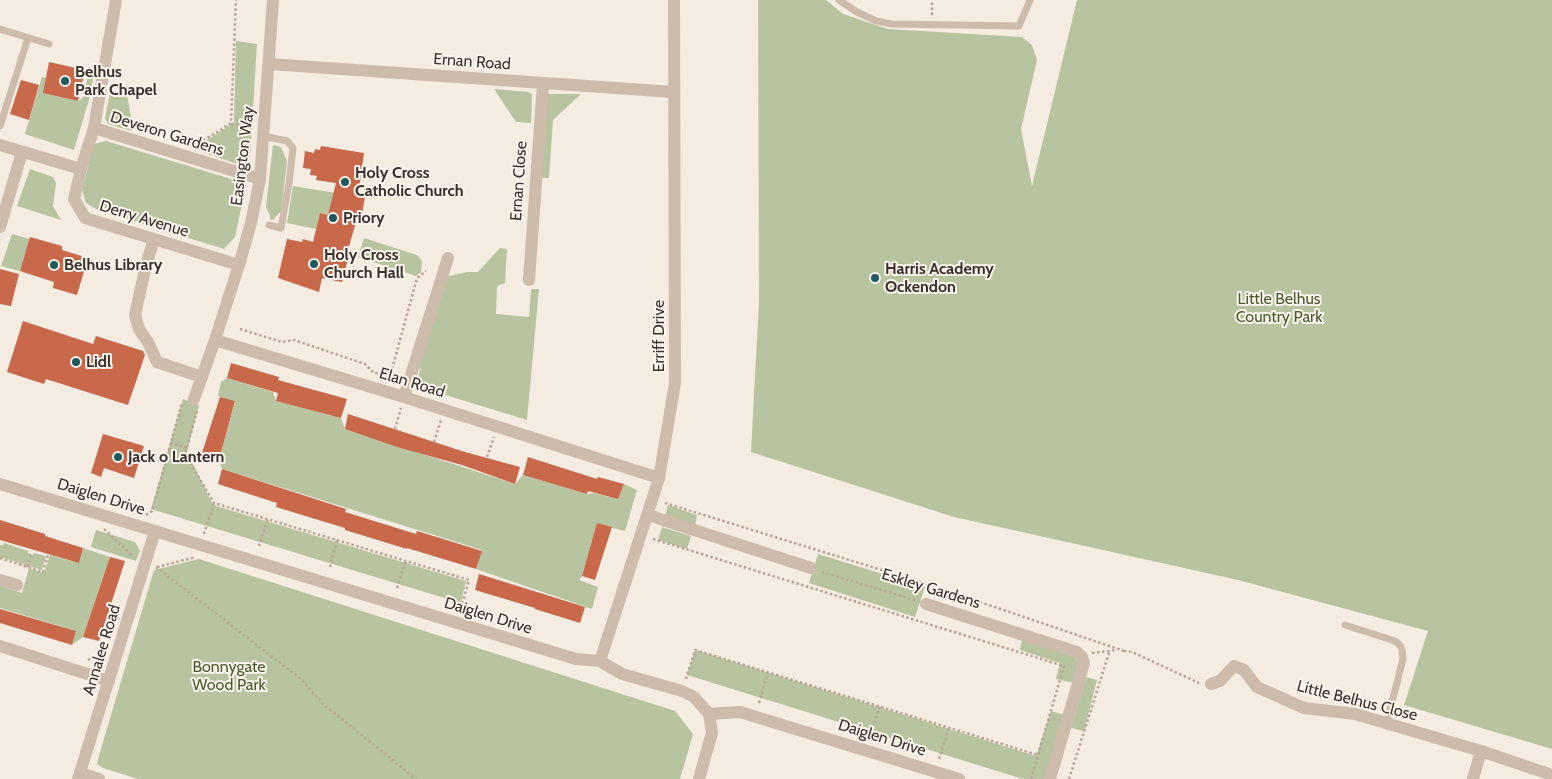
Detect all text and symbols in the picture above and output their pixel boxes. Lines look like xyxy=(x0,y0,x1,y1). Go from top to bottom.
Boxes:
street label: Ernan Road xyxy=(433,50,511,74)
place label: Belhus Park Chapel xyxy=(75,62,157,100)
marker: Belhus Park Chapel xyxy=(59,75,71,87)
street label: Easington Way xyxy=(227,105,259,207)
street label: Deveron Gardens xyxy=(108,108,226,160)
street label: Ernan Close xyxy=(507,140,531,222)
place label: Holy Cross Catholic Church xyxy=(355,163,464,201)
marker: Holy Cross Catholic Church xyxy=(339,176,351,188)
street label: Derry Avenue xyxy=(97,196,191,242)
place label: Priory xyxy=(343,208,385,228)
marker: Priory xyxy=(327,212,339,224)
place label: Holy Cross Church Hall xyxy=(324,245,404,283)
place label: Belhus Library xyxy=(64,255,162,275)
marker: Holy Cross Church Hall xyxy=(308,258,320,270)
marker: Belhus Library xyxy=(48,259,60,271)
place label: Harris Academy Ockendon xyxy=(885,259,994,297)
marker: Harris Academy Ockendon xyxy=(869,272,881,284)
park label: Little Belhus Country Park xyxy=(1236,289,1322,327)
street label: Erriff Drive xyxy=(649,300,669,372)
place label: Lidl xyxy=(86,352,111,372)
marker: Lidl xyxy=(70,356,82,368)
street label: Elan Road xyxy=(377,364,447,402)
place label: Jack o Lantern xyxy=(128,447,224,467)
marker: Jack o Lantern xyxy=(112,451,124,463)
street label: Daiglen Drive xyxy=(55,475,147,519)
street label: Eskley Gardens xyxy=(879,565,983,613)
street label: Daiglen Drive xyxy=(442,594,534,638)
street label: Annalee Road xyxy=(79,602,125,698)
park label: Bonnygate Wood Park xyxy=(192,657,266,695)
street label: Little Belhus Close xyxy=(1295,677,1419,725)
street label: Daiglen Drive xyxy=(836,716,928,760)

